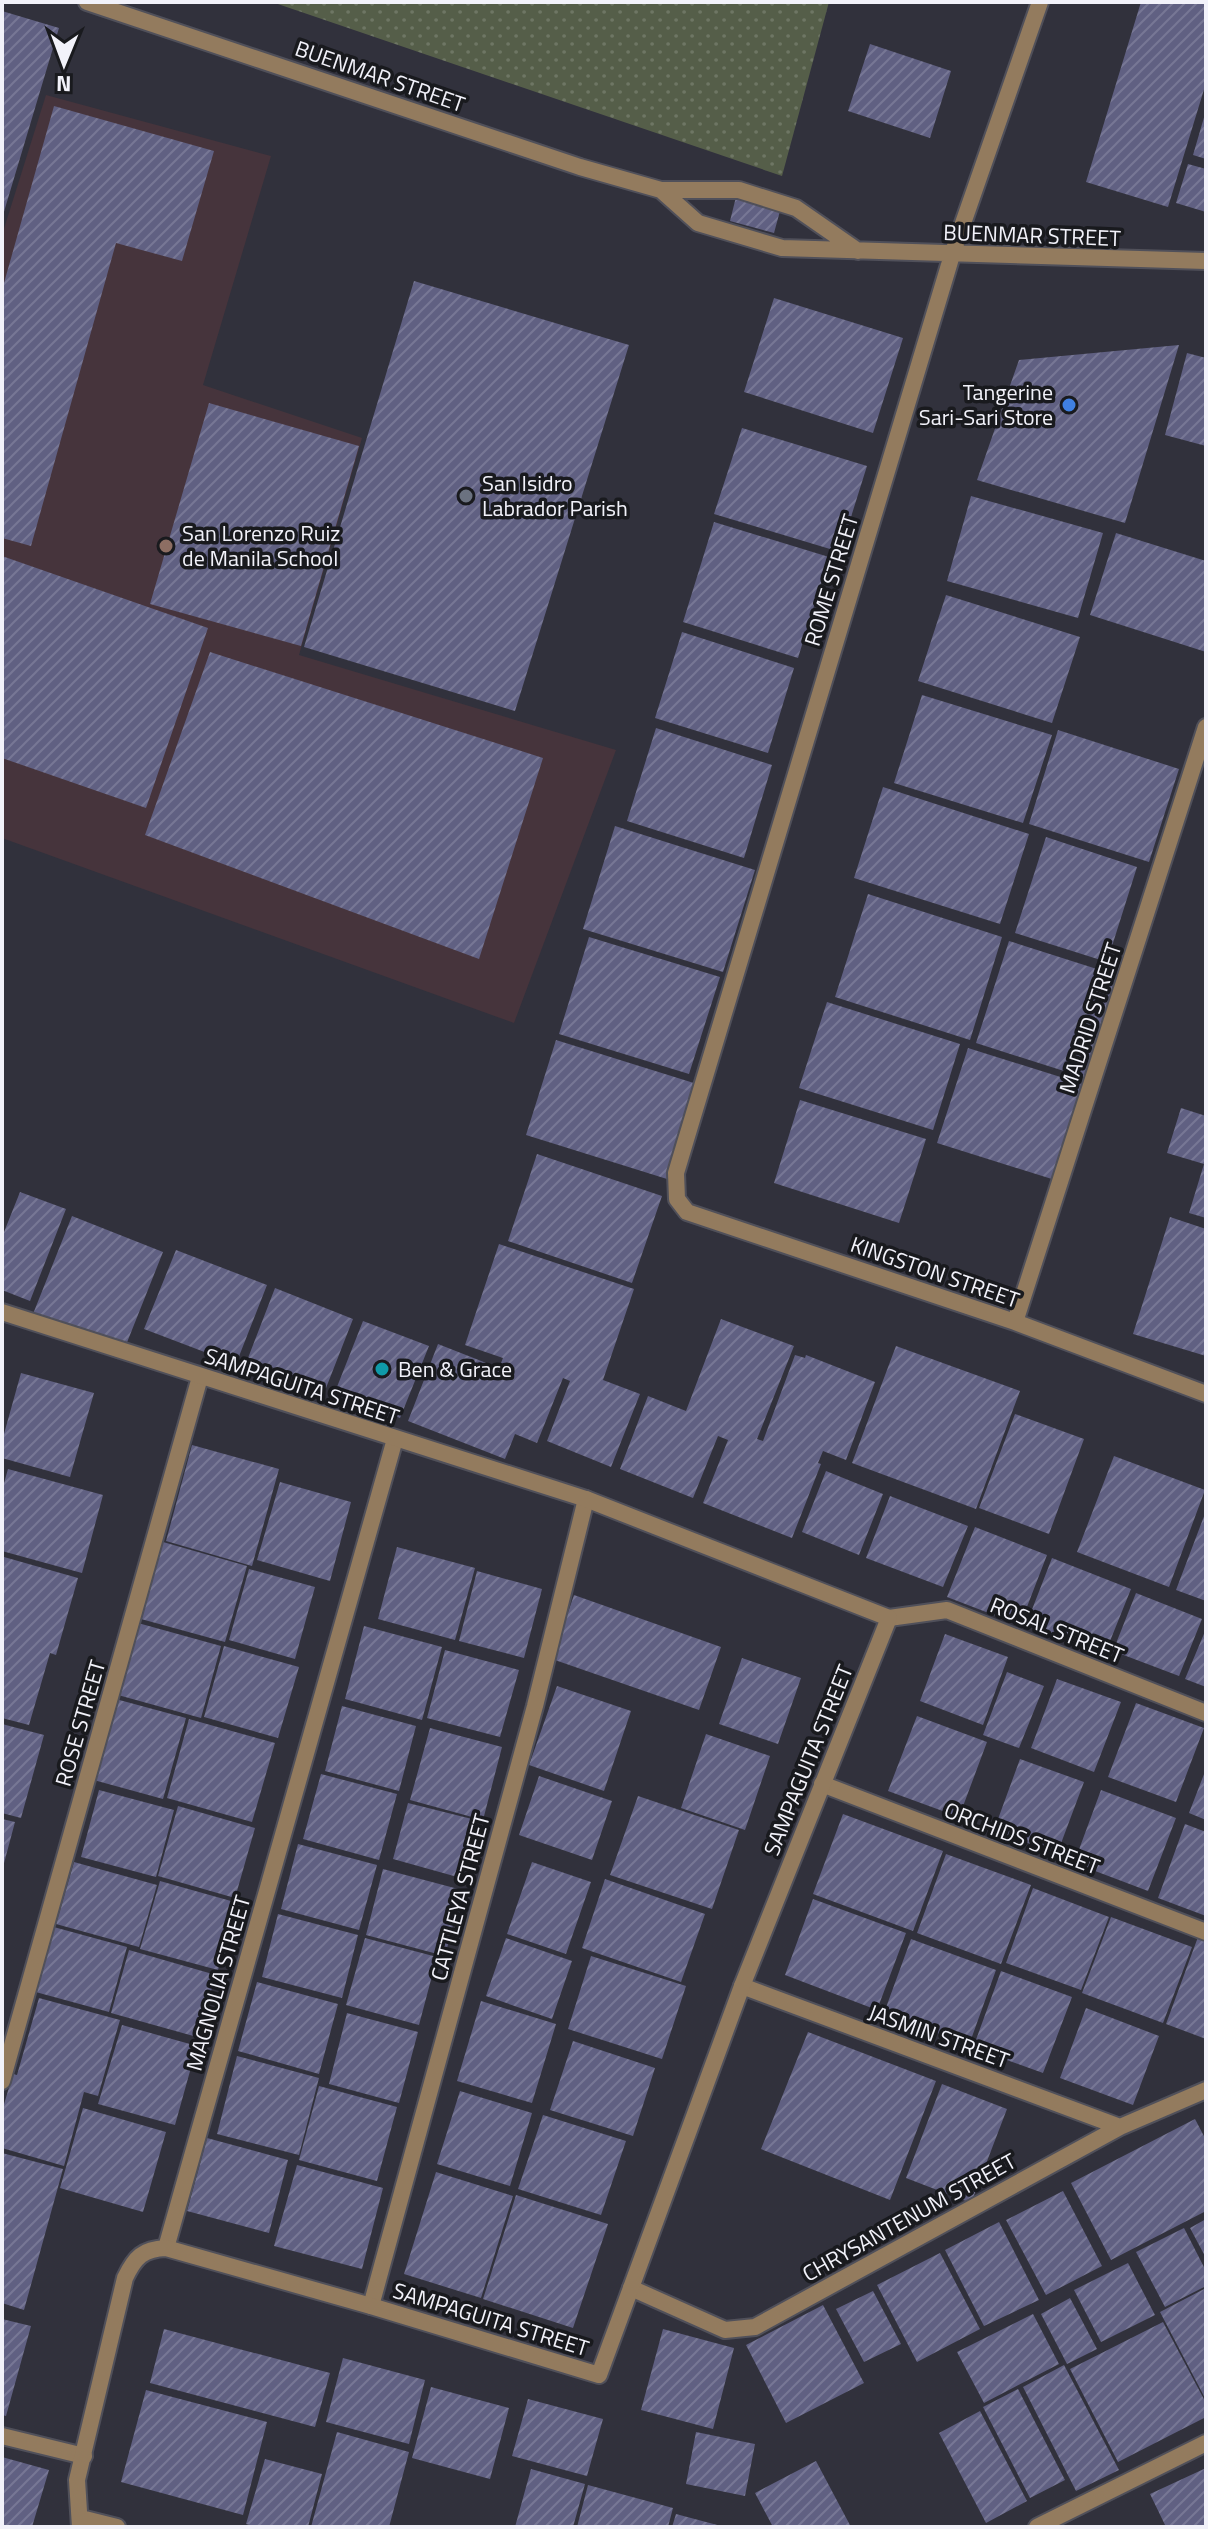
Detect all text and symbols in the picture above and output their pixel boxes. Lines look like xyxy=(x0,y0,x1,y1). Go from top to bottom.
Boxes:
north arrow xyxy=(24,24,104,104)
street label: BUENMAR STREET xyxy=(290,31,470,121)
text: N xyxy=(56,67,72,101)
street label: BUENMAR STREET xyxy=(943,215,1122,255)
place label: Tangerine Sari-Sari Store xyxy=(919,375,1053,434)
marker: Tangerine Sari-Sari Store xyxy=(1060,396,1078,414)
place label: San Isidro Labrador Parish xyxy=(482,466,628,525)
marker: San Isidro Labrador Parish xyxy=(457,487,475,505)
street label: ROME STREET xyxy=(795,509,867,650)
place label: San Lorenzo Ruiz de Manila School xyxy=(182,516,340,575)
marker: San Lorenzo Ruiz de Manila School xyxy=(157,537,175,555)
street label: MADRID STREET xyxy=(1050,938,1131,1098)
street label: KINGSTON STREET xyxy=(846,1227,1024,1317)
street label: SAMPAGUITA STREET xyxy=(200,1338,404,1434)
place label: Ben & Grace xyxy=(398,1352,512,1386)
marker: Ben & Grace xyxy=(373,1360,391,1378)
street label: ROSAL STREET xyxy=(985,1588,1129,1672)
street label: ROSE STREET xyxy=(46,1655,114,1790)
street label: SAMPAGUITA STREET xyxy=(754,1659,862,1861)
street label: ORCHIDS STREET xyxy=(939,1793,1105,1883)
street label: CATTLEYA STREET xyxy=(421,1809,499,1984)
street label: MAGNOLIA STREET xyxy=(177,1891,259,2075)
street label: JASMIN STREET xyxy=(864,1995,1015,2077)
street label: CHRYSANTENUM STREET xyxy=(796,2144,1023,2290)
street label: SAMPAGUITA STREET xyxy=(389,2273,593,2365)

